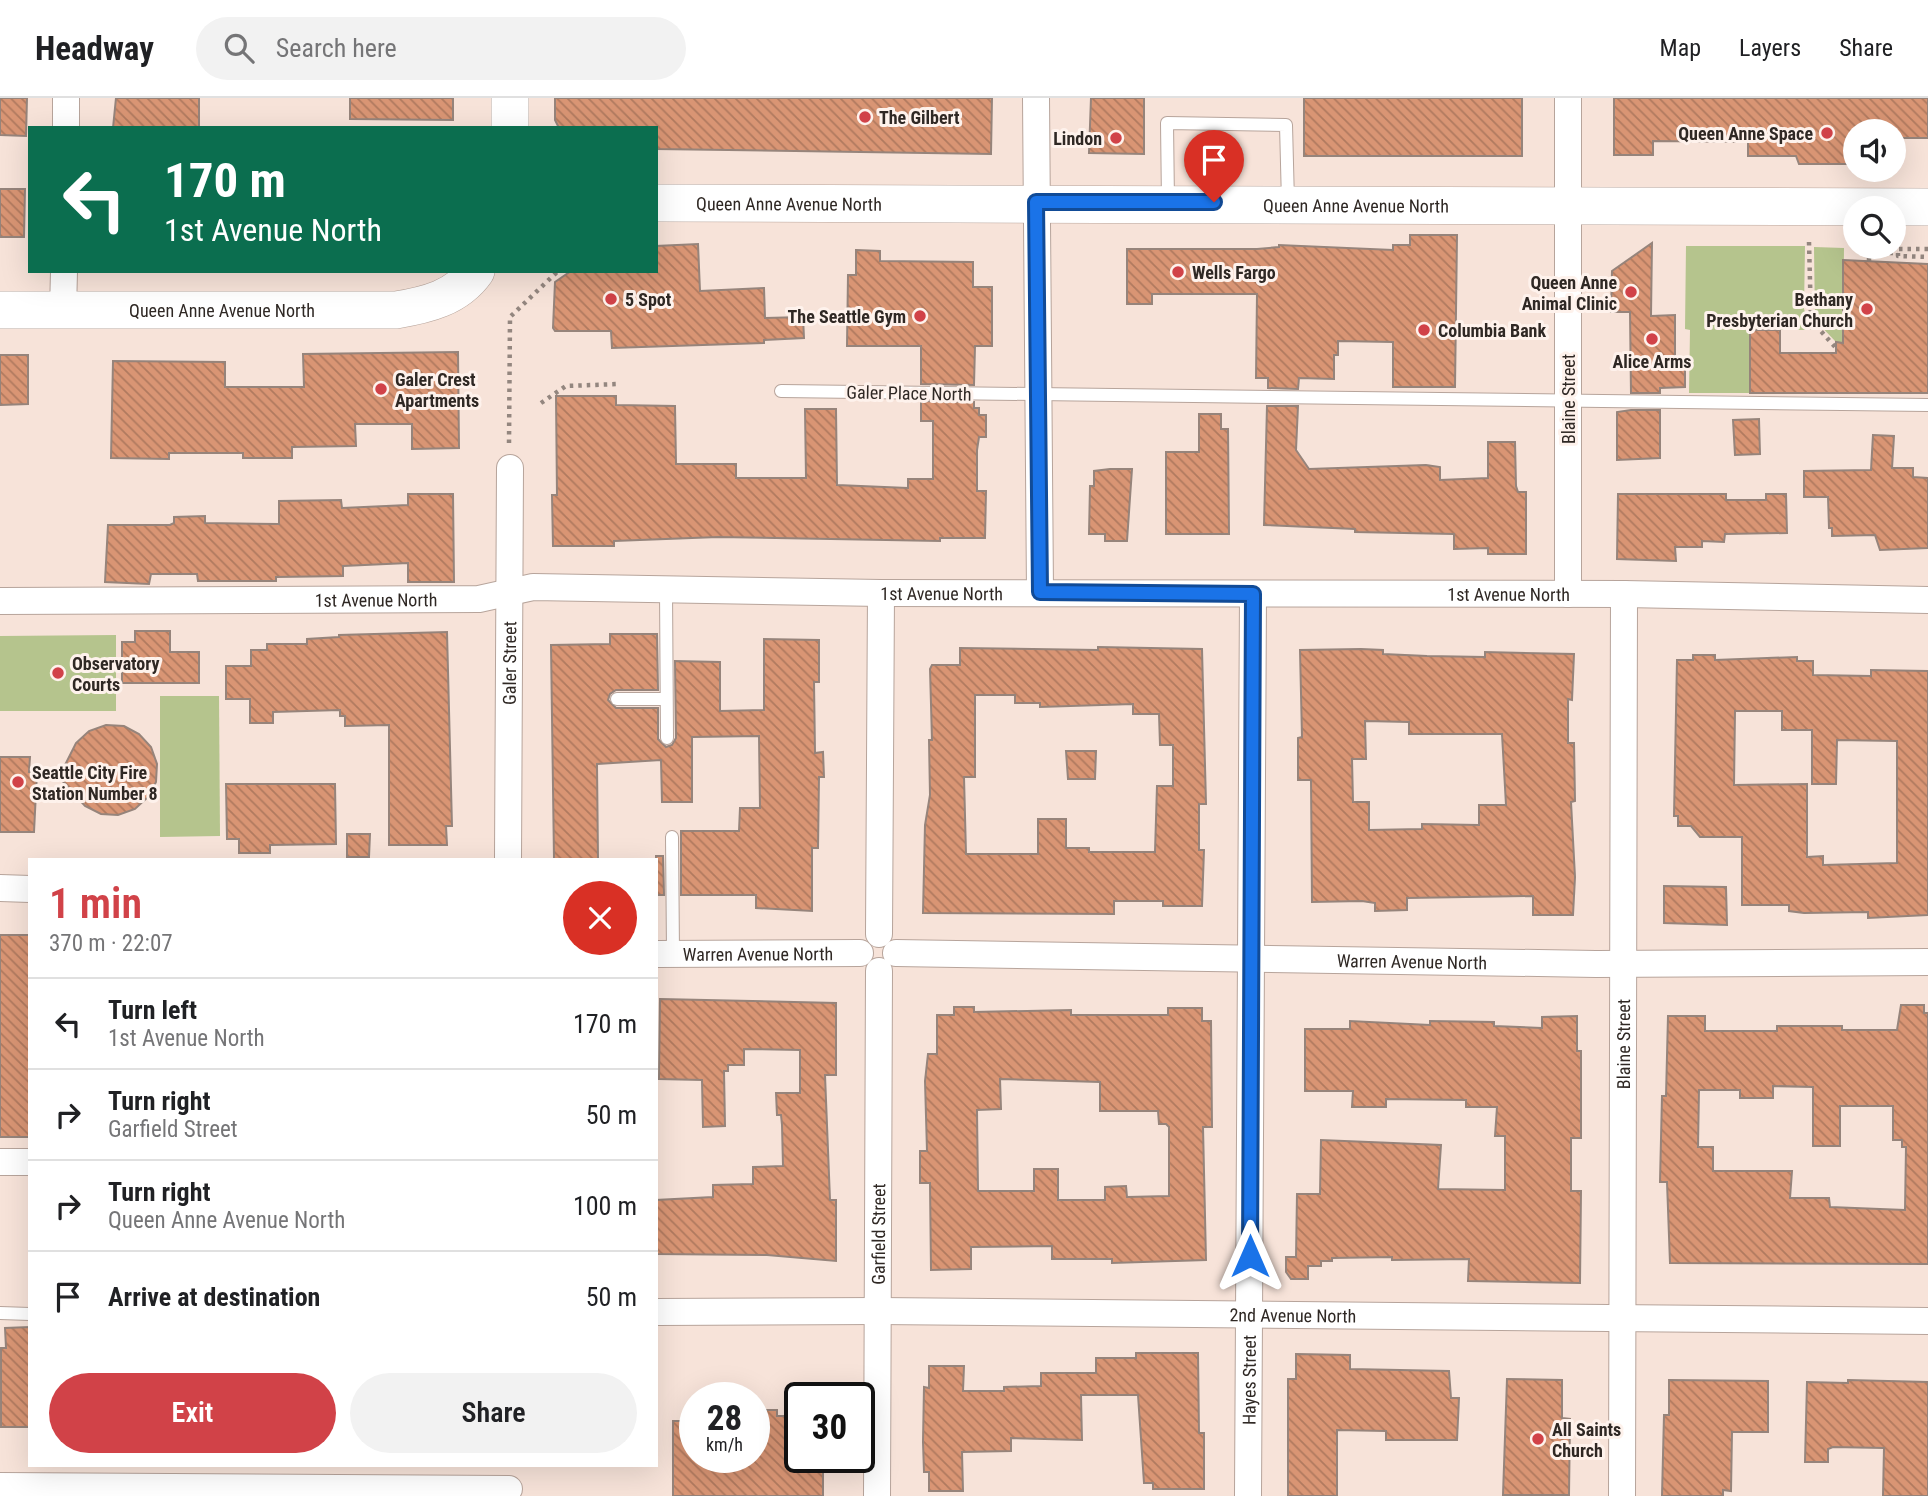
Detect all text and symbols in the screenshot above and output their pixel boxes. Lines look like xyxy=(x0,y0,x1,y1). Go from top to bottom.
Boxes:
search box xyxy=(196,17,686,80)
text: Headway xyxy=(35,29,154,68)
icon: search xyxy=(220,29,258,67)
text: Search here xyxy=(276,33,397,63)
text: Map xyxy=(1660,34,1701,62)
text: Layers xyxy=(1739,34,1801,62)
text: Share xyxy=(1839,34,1893,62)
place label: The Gilbert xyxy=(879,107,960,128)
marker: The Gilbert xyxy=(857,109,873,125)
map controls xyxy=(1843,119,1906,259)
button: sound xyxy=(1843,119,1906,182)
place label: Queen Anne Space xyxy=(1678,123,1813,144)
marker: Queen Anne Space xyxy=(1819,125,1835,141)
place label: Lindon xyxy=(1053,128,1102,149)
marker: Lindon xyxy=(1108,130,1124,146)
pin xyxy=(1184,130,1244,202)
icon: arrive xyxy=(1195,141,1233,179)
text: 170 m xyxy=(164,152,286,209)
icon: left xyxy=(49,154,140,245)
street label: Queen Anne Avenue North xyxy=(696,193,882,214)
street label: Queen Anne Avenue North xyxy=(1263,194,1449,216)
button: search xyxy=(1843,196,1906,259)
text: 1st Avenue North xyxy=(164,211,382,249)
place label: Wells Fargo xyxy=(1192,262,1276,283)
marker: Wells Fargo xyxy=(1170,264,1186,280)
place label: Queen Anne Animal Clinic xyxy=(1522,272,1617,314)
marker: Queen Anne Animal Clinic xyxy=(1623,284,1639,300)
place label: 5 Spot xyxy=(625,289,672,310)
place label: Bethany Presbyterian Church xyxy=(1706,289,1853,331)
marker: 5 Spot xyxy=(603,291,619,307)
street label: Queen Anne Avenue North xyxy=(129,300,315,321)
marker: Bethany Presbyterian Church xyxy=(1859,301,1875,317)
place label: The Seattle Gym xyxy=(788,306,906,327)
marker: The Seattle Gym xyxy=(912,308,928,324)
place label: Columbia Bank xyxy=(1438,320,1546,341)
marker: Columbia Bank xyxy=(1416,322,1432,338)
marker: Alice Arms xyxy=(1644,331,1660,347)
place label: Alice Arms xyxy=(1612,351,1692,372)
street label: Blaine Street xyxy=(1558,354,1579,444)
place label: Galer Crest Apartments xyxy=(395,369,479,411)
marker: Galer Crest Apartments xyxy=(373,381,389,397)
street label: Galer Place North xyxy=(846,381,972,405)
street label: 1st Avenue North xyxy=(880,582,1003,604)
street label: 1st Avenue North xyxy=(1447,583,1570,604)
street label: 1st Avenue North xyxy=(315,589,437,610)
street label: Galer Street xyxy=(498,621,520,705)
place label: Observatory Courts xyxy=(72,653,159,695)
marker: Observatory Courts xyxy=(50,665,66,681)
place label: Seattle City Fire Station Number 8 xyxy=(32,762,158,804)
marker: Seattle City Fire Station Number 8 xyxy=(10,774,26,790)
text: 1 min xyxy=(49,879,142,928)
button: close xyxy=(563,881,637,955)
text: 370 m · 22:07 xyxy=(49,930,173,957)
street label: Warren Avenue North xyxy=(683,943,833,964)
street label: Warren Avenue North xyxy=(1337,949,1487,973)
text: Turn left xyxy=(108,995,197,1025)
street label: Blaine Street xyxy=(1612,999,1634,1089)
icon: left xyxy=(49,1005,87,1043)
text: 170 m xyxy=(573,1009,637,1039)
text: 1st Avenue North xyxy=(108,1025,265,1052)
text: Turn right xyxy=(108,1086,210,1116)
icon: right xyxy=(49,1096,87,1134)
text: 50 m xyxy=(586,1100,637,1130)
text: Garfield Street xyxy=(108,1116,238,1143)
text: Turn right xyxy=(108,1177,210,1207)
street label: Garfield Street xyxy=(867,1183,889,1285)
icon: right xyxy=(49,1187,87,1225)
text: 100 m xyxy=(573,1191,637,1221)
text: Queen Anne Avenue North xyxy=(108,1207,345,1234)
position arrow xyxy=(1213,1219,1287,1293)
icon: arrive xyxy=(49,1278,87,1316)
text: Arrive at destination xyxy=(108,1282,320,1312)
text: 50 m xyxy=(586,1282,637,1312)
street label: 2nd Avenue North xyxy=(1229,1304,1356,1326)
street label: Hayes Street xyxy=(1238,1335,1259,1425)
button: Exit xyxy=(49,1373,336,1453)
button: Share xyxy=(350,1373,637,1453)
speed limit sign: 30 xyxy=(784,1382,875,1473)
text: 28 xyxy=(707,1398,742,1439)
place label: All Saints Church xyxy=(1552,1419,1621,1461)
marker: All Saints Church xyxy=(1530,1431,1546,1447)
text: km/h xyxy=(706,1434,743,1455)

